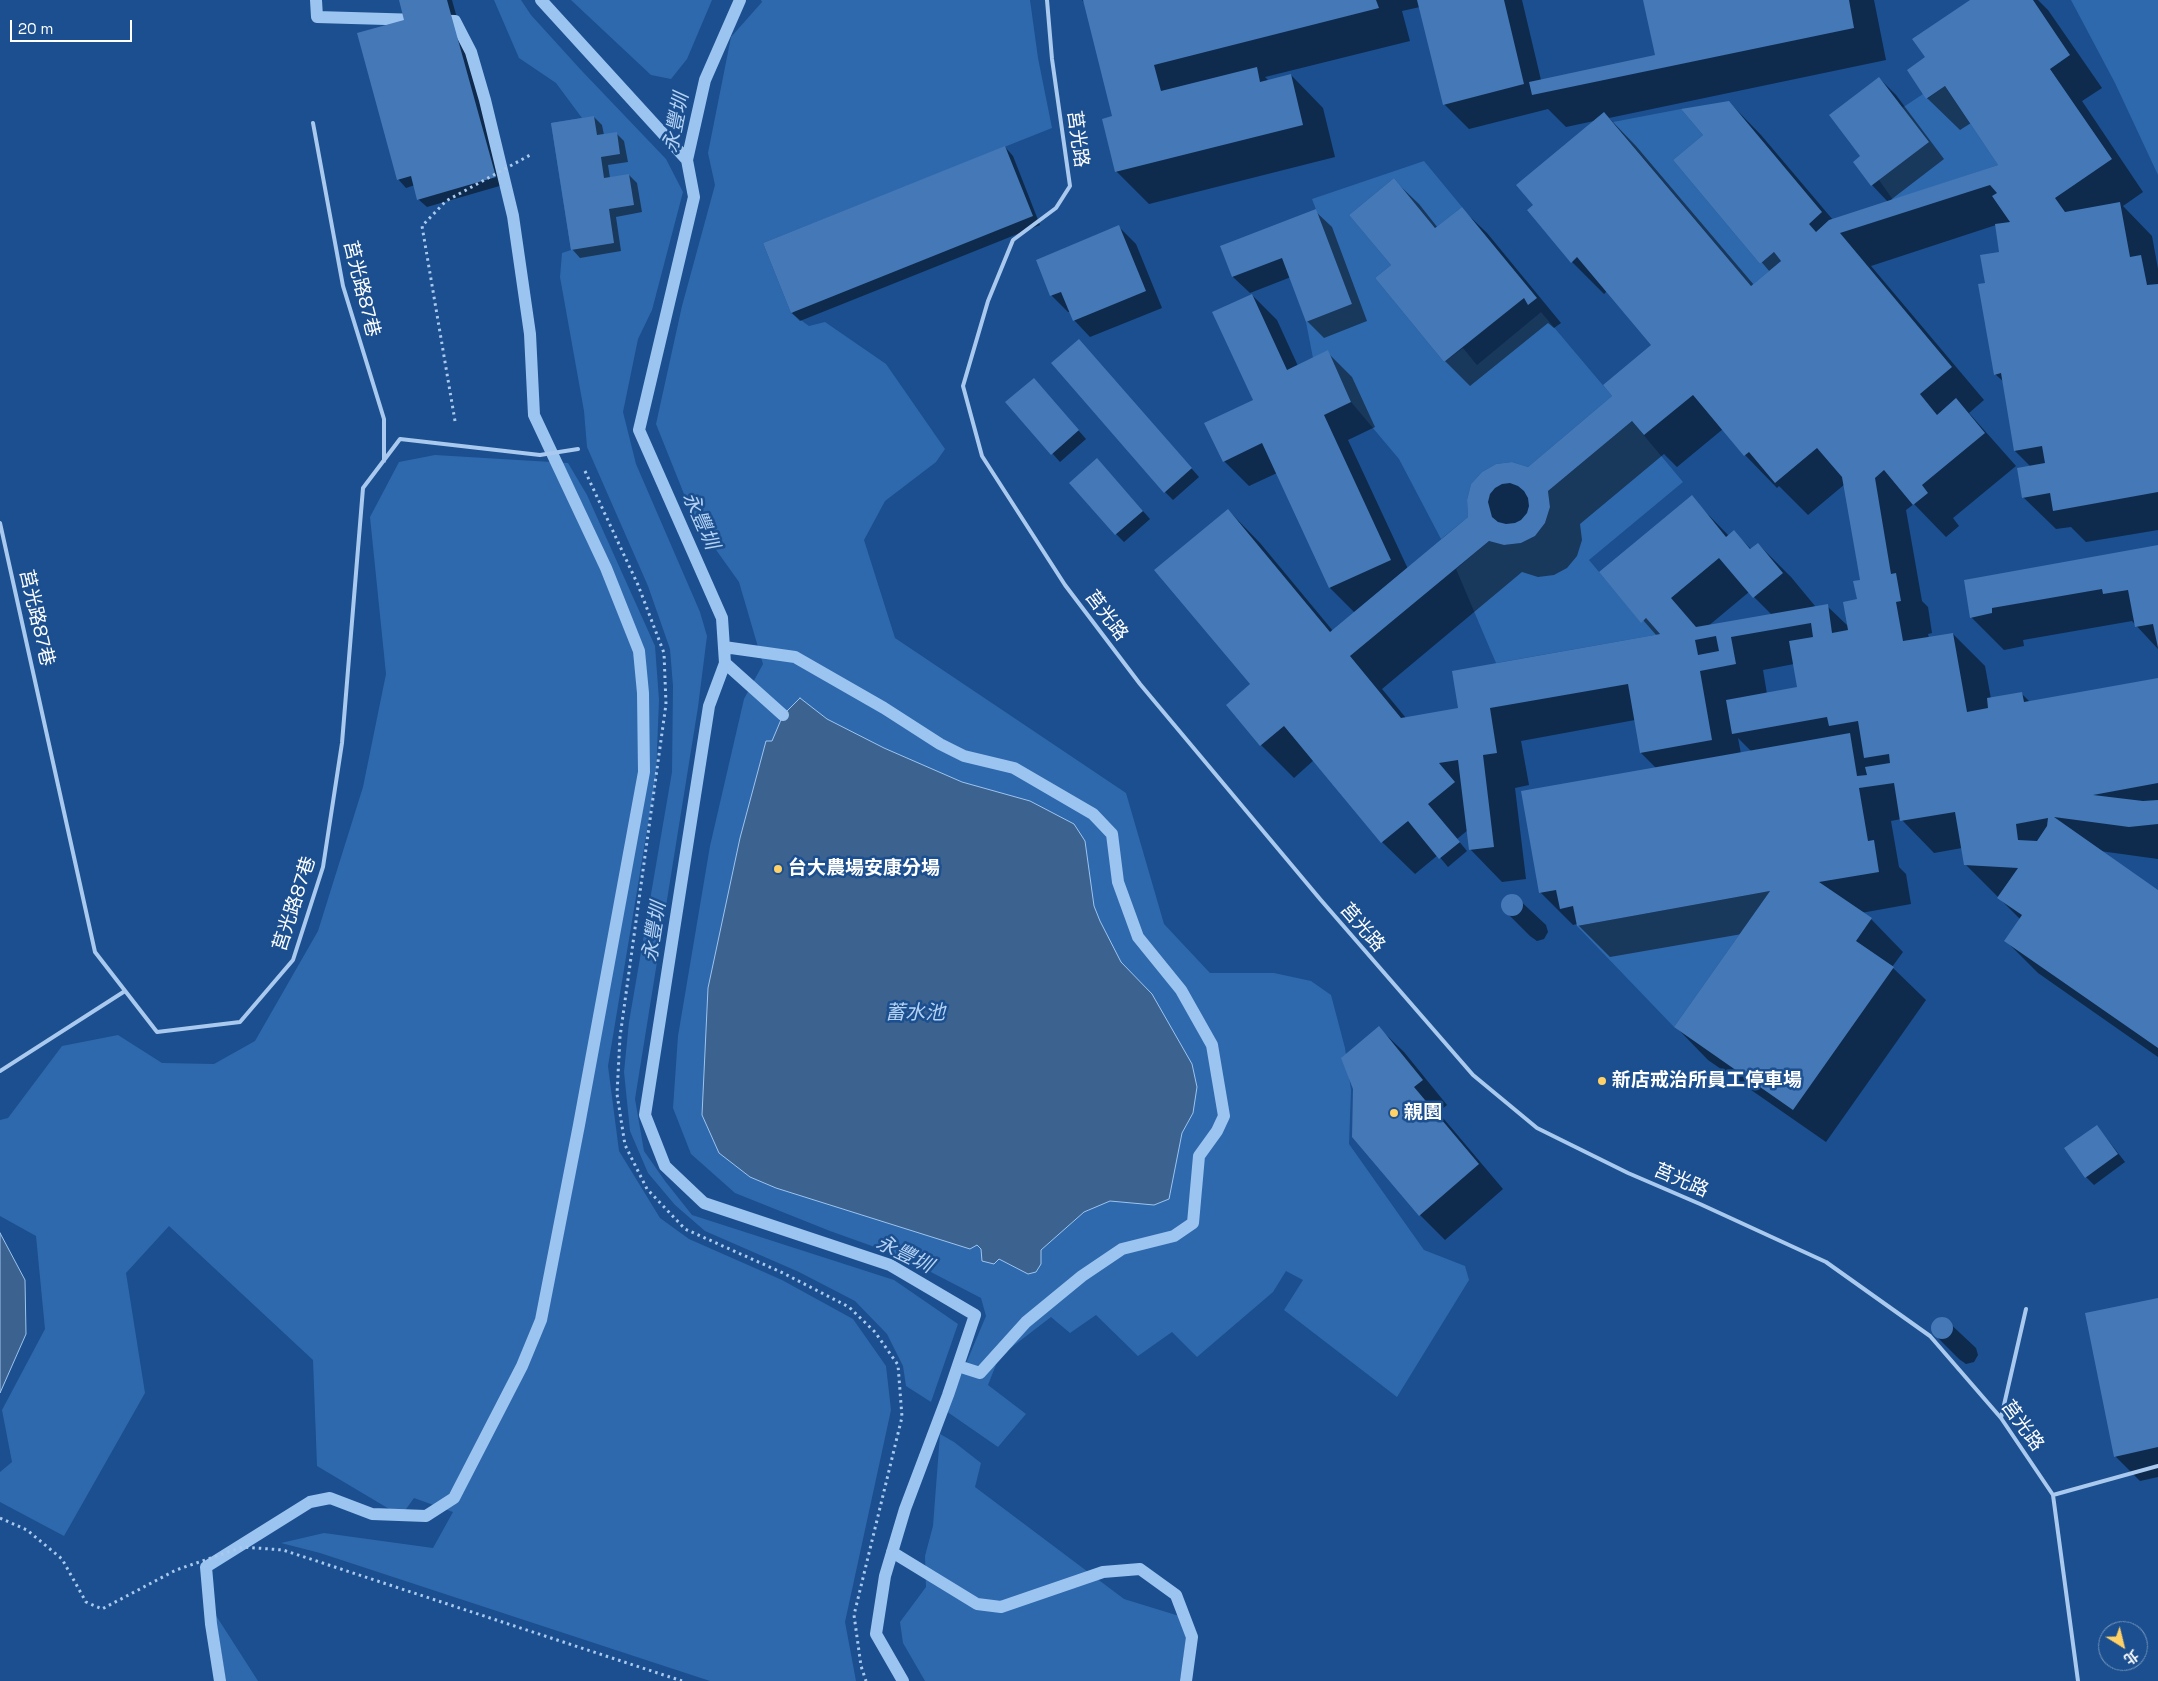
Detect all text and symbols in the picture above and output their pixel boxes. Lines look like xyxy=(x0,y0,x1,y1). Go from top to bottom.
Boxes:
scale bar xyxy=(12,10,135,42)
text: 20 m xyxy=(18,19,53,38)
water label: 永豐圳 xyxy=(659,91,695,155)
street label: 莒光路 xyxy=(1062,109,1092,169)
street label: 莒光路87巷 xyxy=(338,239,384,339)
water label: 永豐圳 xyxy=(677,489,723,553)
street label: 莒光路87巷 xyxy=(14,568,58,668)
street label: 莒光路 xyxy=(1080,586,1132,646)
street label: 莒光路87巷 xyxy=(269,854,321,954)
place label: 台大農場安康分場 xyxy=(788,858,940,880)
marker: 台大農場安康分場 xyxy=(772,863,784,875)
street label: 莒光路 xyxy=(1335,899,1389,957)
water label: 永豐圳 xyxy=(638,900,672,964)
water label: 蓄水池 xyxy=(885,1002,945,1026)
place label: 新店戒治所員工停車場 xyxy=(1612,1070,1802,1092)
marker: 新店戒治所員工停車場 xyxy=(1596,1075,1608,1087)
place label: 親園 xyxy=(1404,1102,1442,1124)
marker: 親園 xyxy=(1388,1107,1400,1119)
street label: 莒光路 xyxy=(1650,1159,1712,1203)
water label: 永豐圳 xyxy=(872,1231,936,1279)
street label: 莒光路 xyxy=(1996,1396,2048,1456)
north arrow xyxy=(2098,1621,2148,1671)
text: 北 xyxy=(2120,1646,2142,1669)

